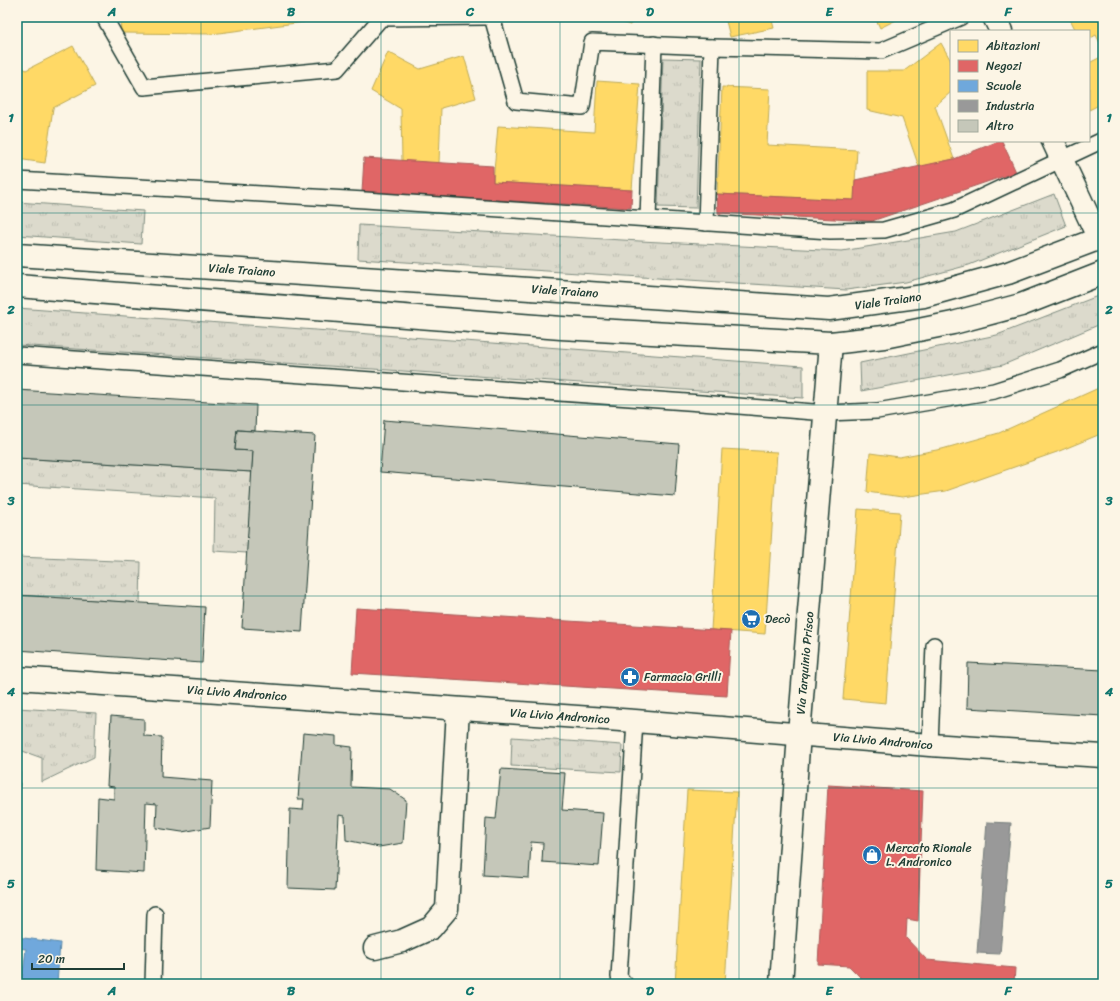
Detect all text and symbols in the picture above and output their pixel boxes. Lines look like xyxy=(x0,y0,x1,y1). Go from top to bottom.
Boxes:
text: A xyxy=(107,0,116,23)
text: B xyxy=(287,0,296,23)
text: C xyxy=(465,0,475,23)
text: D xyxy=(646,0,654,23)
text: E xyxy=(825,0,834,23)
text: F xyxy=(1003,0,1012,23)
legend xyxy=(950,30,1090,142)
text: Abitazioni xyxy=(985,35,1041,57)
text: Negozi xyxy=(986,55,1022,77)
text: Scuole xyxy=(986,75,1021,97)
text: Industria xyxy=(985,95,1034,117)
text: 1 xyxy=(8,106,14,129)
text: 1 xyxy=(1106,106,1112,129)
text: Altro xyxy=(985,115,1014,137)
street label: Viale Traiano xyxy=(208,257,276,283)
street label: Viale Traiano xyxy=(531,278,599,304)
street label: Viale Traiano xyxy=(853,285,923,317)
text: 2 xyxy=(6,298,15,321)
text: 2 xyxy=(1104,298,1113,321)
text: 3 xyxy=(6,489,15,512)
text: 3 xyxy=(1104,489,1113,512)
supermarket icon: Decò xyxy=(740,608,762,630)
place label: Decò xyxy=(765,608,790,630)
street label: Via Tarquinio Prisco xyxy=(790,610,820,715)
pharmacy icon: Farmacia Grilli xyxy=(619,666,641,688)
place label: Farmacia Grilli xyxy=(644,666,722,688)
street label: Via Livio Andronico xyxy=(186,679,288,707)
text: 4 xyxy=(6,680,16,703)
text: 4 xyxy=(1104,680,1114,703)
street label: Via Livio Andronico xyxy=(509,702,611,730)
street label: Via Livio Andronico xyxy=(832,726,934,756)
place label: Mercato Rionale L. Andronico xyxy=(886,837,972,873)
shop icon: Mercato Rionale L. Andronico xyxy=(861,844,883,866)
text: 5 xyxy=(7,872,15,895)
text: 5 xyxy=(1105,872,1113,895)
scale bar xyxy=(32,945,124,971)
text: 20 m xyxy=(38,948,65,970)
text: A xyxy=(107,979,116,1001)
text: B xyxy=(287,979,296,1001)
text: C xyxy=(465,979,475,1001)
text: D xyxy=(646,979,654,1001)
text: E xyxy=(825,979,834,1001)
text: F xyxy=(1003,979,1012,1001)

